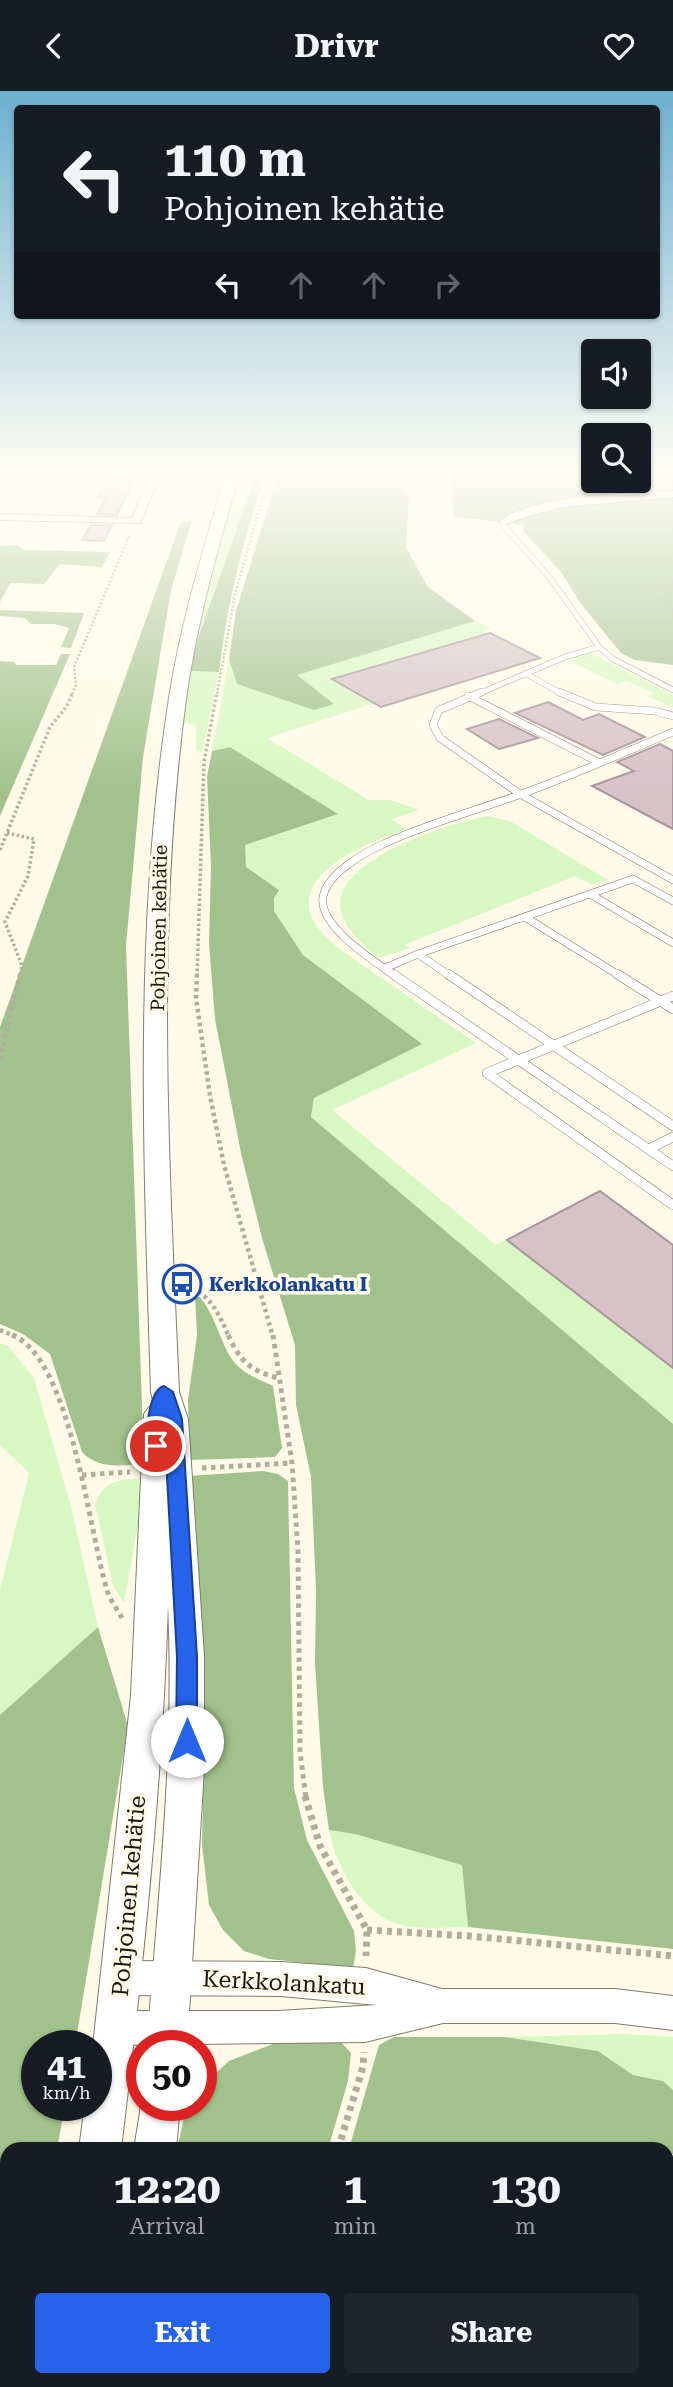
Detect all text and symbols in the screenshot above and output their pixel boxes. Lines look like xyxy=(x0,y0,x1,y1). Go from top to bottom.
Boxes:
icon: back xyxy=(35,27,73,65)
text: Drivr xyxy=(294,27,379,65)
icon: heart xyxy=(600,27,638,65)
text: 110 m xyxy=(164,131,306,188)
icon: left xyxy=(49,133,140,224)
text: Pohjoinen kehätie xyxy=(164,190,445,228)
icon: left xyxy=(209,266,247,304)
icon: ahead xyxy=(282,266,320,304)
icon: ahead xyxy=(355,266,393,304)
icon: right xyxy=(428,266,466,304)
map controls xyxy=(581,339,651,493)
button: sound xyxy=(581,339,651,409)
button: search xyxy=(581,423,651,493)
street label: Pohjoinen kehätie xyxy=(146,845,172,1011)
bus stop icon: Kerkkolankatu I xyxy=(161,1263,203,1305)
place label: Kerkkolankatu I xyxy=(209,1273,367,1296)
pin xyxy=(126,1416,186,1476)
icon: arrive xyxy=(137,1427,175,1465)
position arrow xyxy=(150,1704,224,1778)
street label: Pohjoinen kehätie xyxy=(107,1794,151,1998)
street label: Kerkkolankatu xyxy=(202,1965,366,2001)
speed limit sign: 50 xyxy=(126,2030,217,2121)
text: 41 xyxy=(47,2046,86,2087)
text: km/h xyxy=(42,2082,91,2103)
text: 12:20 xyxy=(113,2164,220,2213)
text: 1 xyxy=(344,2164,367,2213)
text: 130 xyxy=(490,2164,561,2213)
text: Arrival xyxy=(129,2213,204,2240)
text: min xyxy=(334,2213,377,2240)
text: m xyxy=(515,2213,536,2240)
button: Exit xyxy=(35,2293,330,2373)
button: Share xyxy=(344,2293,639,2373)

